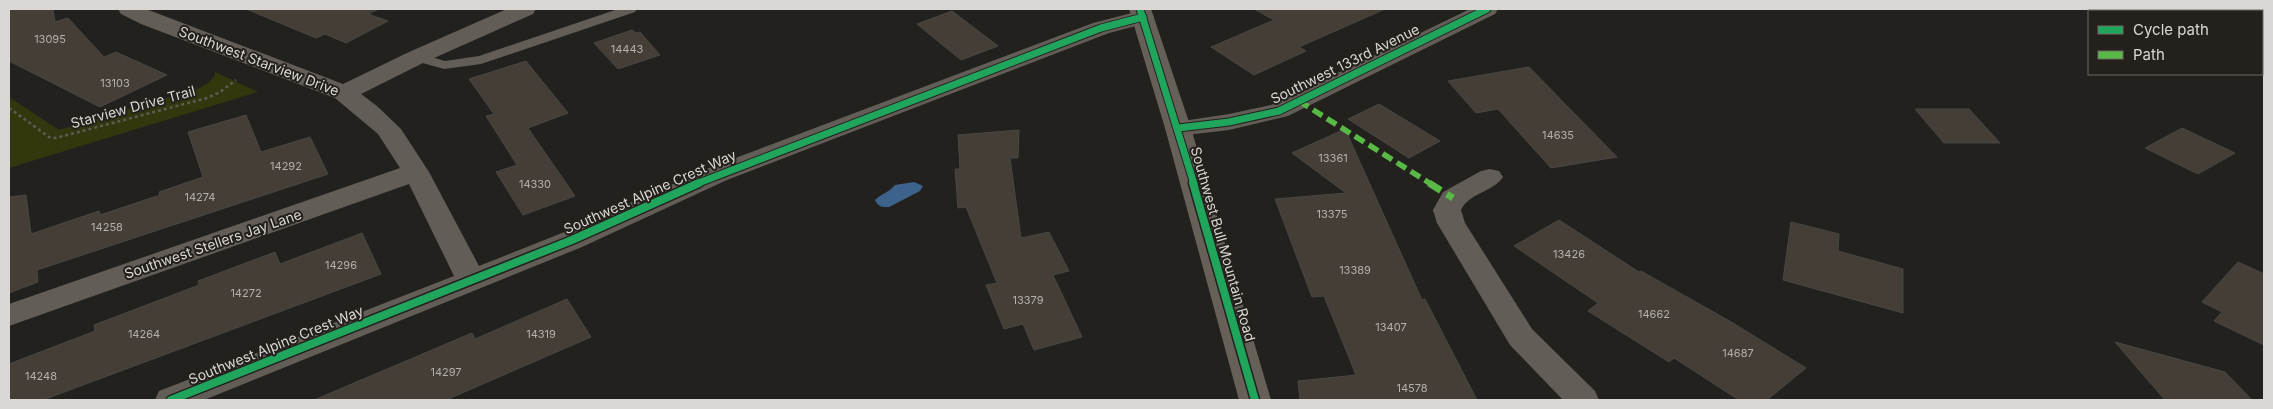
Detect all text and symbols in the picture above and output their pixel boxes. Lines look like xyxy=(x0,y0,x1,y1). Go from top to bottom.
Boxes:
legend xyxy=(2088,10,2263,75)
street label: Southwest 133rd Avenue xyxy=(1268,20,1422,107)
text: Cycle path xyxy=(2133,20,2209,39)
street label: Southwest Starview Drive xyxy=(177,22,342,99)
house number: 13095 xyxy=(34,32,66,46)
house number: 14443 xyxy=(611,42,643,56)
text: Path xyxy=(2133,45,2165,64)
house number: 13103 xyxy=(100,76,130,90)
street label: Starview Drive Trail xyxy=(69,82,197,131)
house number: 14635 xyxy=(1542,128,1574,142)
street label: Southwest Bull Mountain Road xyxy=(1188,145,1259,343)
street label: Southwest Alpine Crest Way xyxy=(561,146,739,237)
house number: 13361 xyxy=(1318,151,1348,165)
house number: 14292 xyxy=(270,159,302,173)
house number: 14330 xyxy=(519,177,551,191)
house number: 14274 xyxy=(185,190,215,204)
street label: Southwest Stellers Jay Lane xyxy=(122,205,304,282)
house number: 13375 xyxy=(1317,207,1348,221)
house number: 14258 xyxy=(91,220,123,234)
house number: 13426 xyxy=(1553,247,1585,261)
house number: 14296 xyxy=(325,258,357,272)
house number: 13389 xyxy=(1339,263,1371,277)
house number: 14272 xyxy=(230,286,262,300)
house number: 13379 xyxy=(1012,293,1044,307)
street label: Southwest Alpine Crest Way xyxy=(186,302,366,387)
house number: 14662 xyxy=(1638,307,1670,321)
house number: 13407 xyxy=(1375,320,1407,334)
house number: 14264 xyxy=(128,327,160,341)
house number: 14319 xyxy=(526,327,556,341)
house number: 14687 xyxy=(1722,346,1754,360)
house number: 14297 xyxy=(430,365,462,379)
house number: 14248 xyxy=(25,369,57,383)
house number: 14578 xyxy=(1396,381,1428,395)

